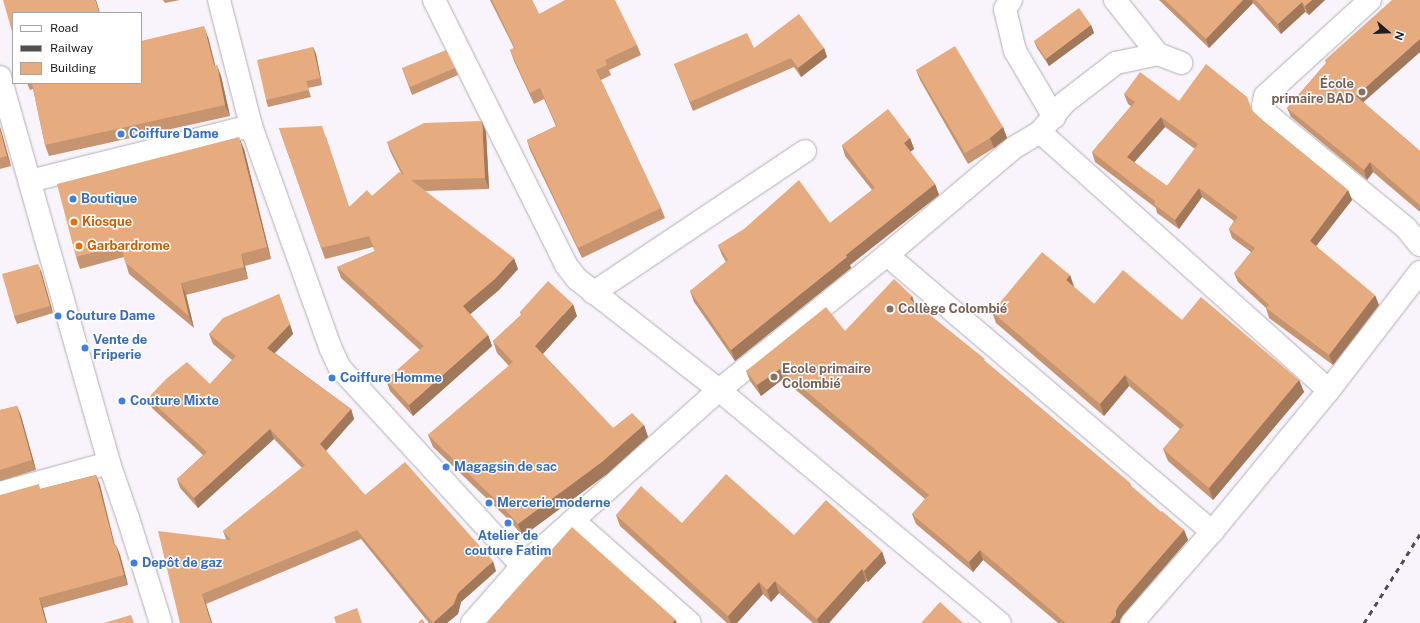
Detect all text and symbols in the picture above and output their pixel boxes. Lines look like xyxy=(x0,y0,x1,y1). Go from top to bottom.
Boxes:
legend xyxy=(12,12,142,84)
north arrow xyxy=(1368,12,1408,52)
text: Road xyxy=(50,21,78,35)
text: N xyxy=(1392,30,1406,42)
text: Railway xyxy=(50,41,93,55)
text: Building xyxy=(50,61,96,75)
place label: École primaire BAD xyxy=(1271,77,1354,108)
marker: École primaire BAD xyxy=(1357,87,1367,97)
place label: Coiffure Dame xyxy=(129,126,219,142)
marker: Coiffure Dame xyxy=(116,129,126,139)
place label: Boutique xyxy=(81,191,137,207)
marker: Boutique xyxy=(68,194,78,204)
place label: Kiosque xyxy=(82,214,132,230)
marker: Kiosque xyxy=(69,217,79,227)
place label: Garbardrome xyxy=(87,238,170,254)
marker: Garbardrome xyxy=(74,241,84,251)
place label: Collège Colombié xyxy=(898,301,1007,317)
marker: Collège Colombié xyxy=(885,304,895,314)
place label: Couture Dame xyxy=(66,308,155,324)
marker: Couture Dame xyxy=(53,311,63,321)
place label: Vente de Friperie xyxy=(93,333,147,364)
marker: Vente de Friperie xyxy=(80,343,90,353)
place label: Ecole primaire Colombié xyxy=(782,362,871,393)
place label: Coiffure Homme xyxy=(340,370,442,386)
marker: Ecole primaire Colombié xyxy=(769,372,779,382)
marker: Coiffure Homme xyxy=(327,373,337,383)
place label: Couture Mixte xyxy=(130,393,219,409)
marker: Couture Mixte xyxy=(117,396,127,406)
place label: Magagsin de sac xyxy=(454,459,557,475)
marker: Magagsin de sac xyxy=(441,462,451,472)
place label: Mercerie moderne xyxy=(497,495,611,511)
marker: Mercerie moderne xyxy=(484,498,494,508)
marker: Atelier de couture Fatim xyxy=(503,518,513,528)
place label: Atelier de couture Fatim xyxy=(465,529,551,560)
place label: Depôt de gaz xyxy=(142,555,222,571)
marker: Depôt de gaz xyxy=(129,558,139,568)

